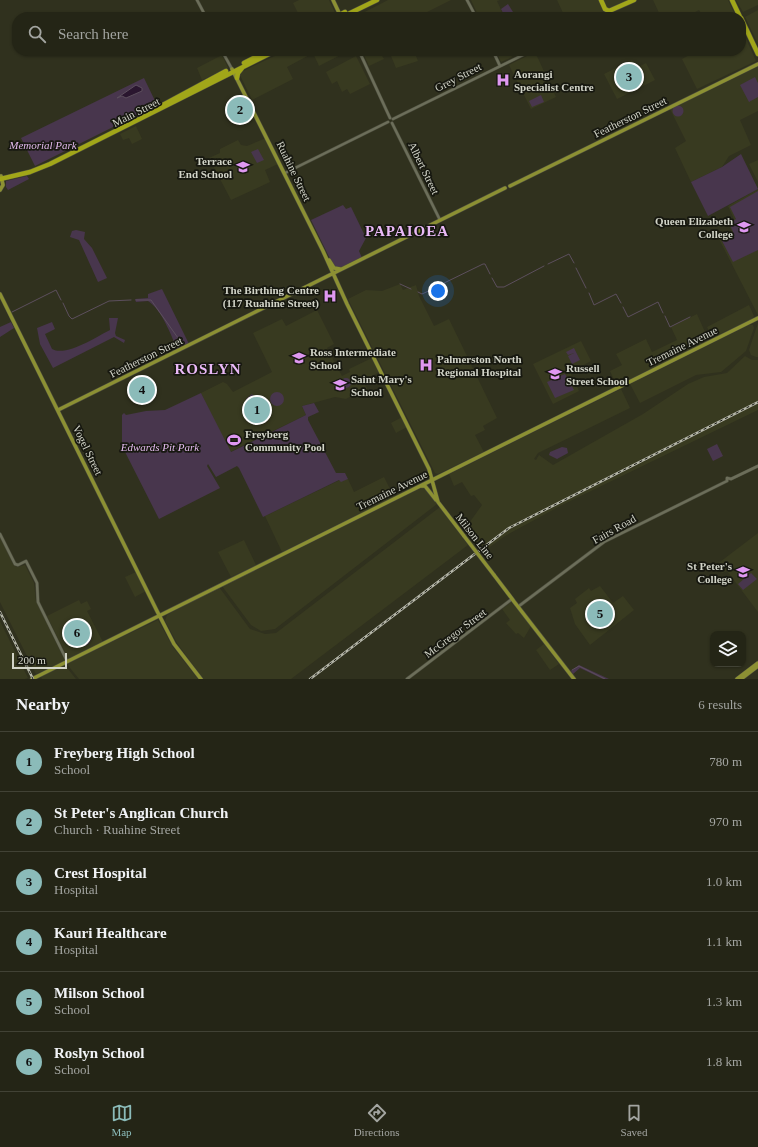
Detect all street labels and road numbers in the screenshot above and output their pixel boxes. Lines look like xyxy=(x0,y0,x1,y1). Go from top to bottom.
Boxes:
street label: Grey Street xyxy=(433,60,483,94)
street label: Featherston Street xyxy=(592,94,668,140)
street label: Main Street xyxy=(110,95,162,129)
street label: Ruahine Street xyxy=(274,139,314,203)
street label: Albert Street xyxy=(406,140,442,196)
street label: Tremaine Avenue xyxy=(645,324,719,368)
street label: Featherston Street xyxy=(108,334,184,380)
street label: Vogel Street xyxy=(71,423,105,477)
street label: Tremaine Avenue xyxy=(355,468,429,512)
street label: Milson Line xyxy=(454,511,496,561)
street label: Fairs Road xyxy=(590,512,638,546)
street label: McGregor Street xyxy=(422,606,488,660)

